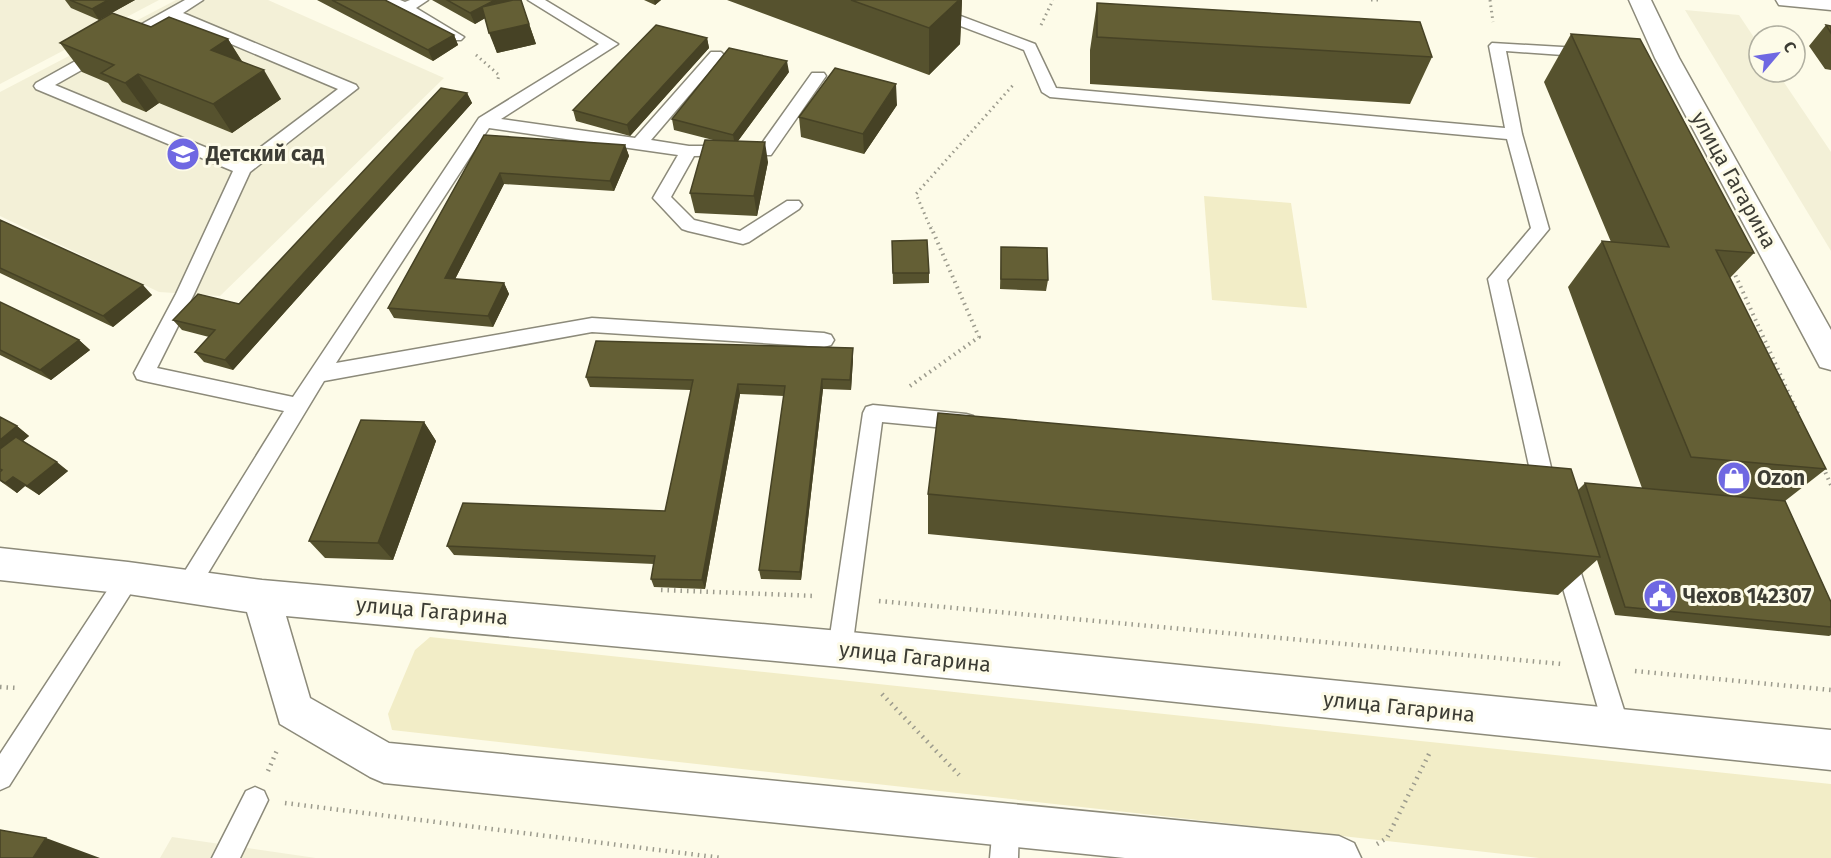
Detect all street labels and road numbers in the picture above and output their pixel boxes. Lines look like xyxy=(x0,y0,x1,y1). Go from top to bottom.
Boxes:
street label: улица Гагарина xyxy=(1686,107,1782,253)
street label: улица Гагарина xyxy=(355,591,509,631)
street label: улица Гагарина xyxy=(838,636,992,678)
street label: улица Гагарина xyxy=(1322,686,1476,728)

